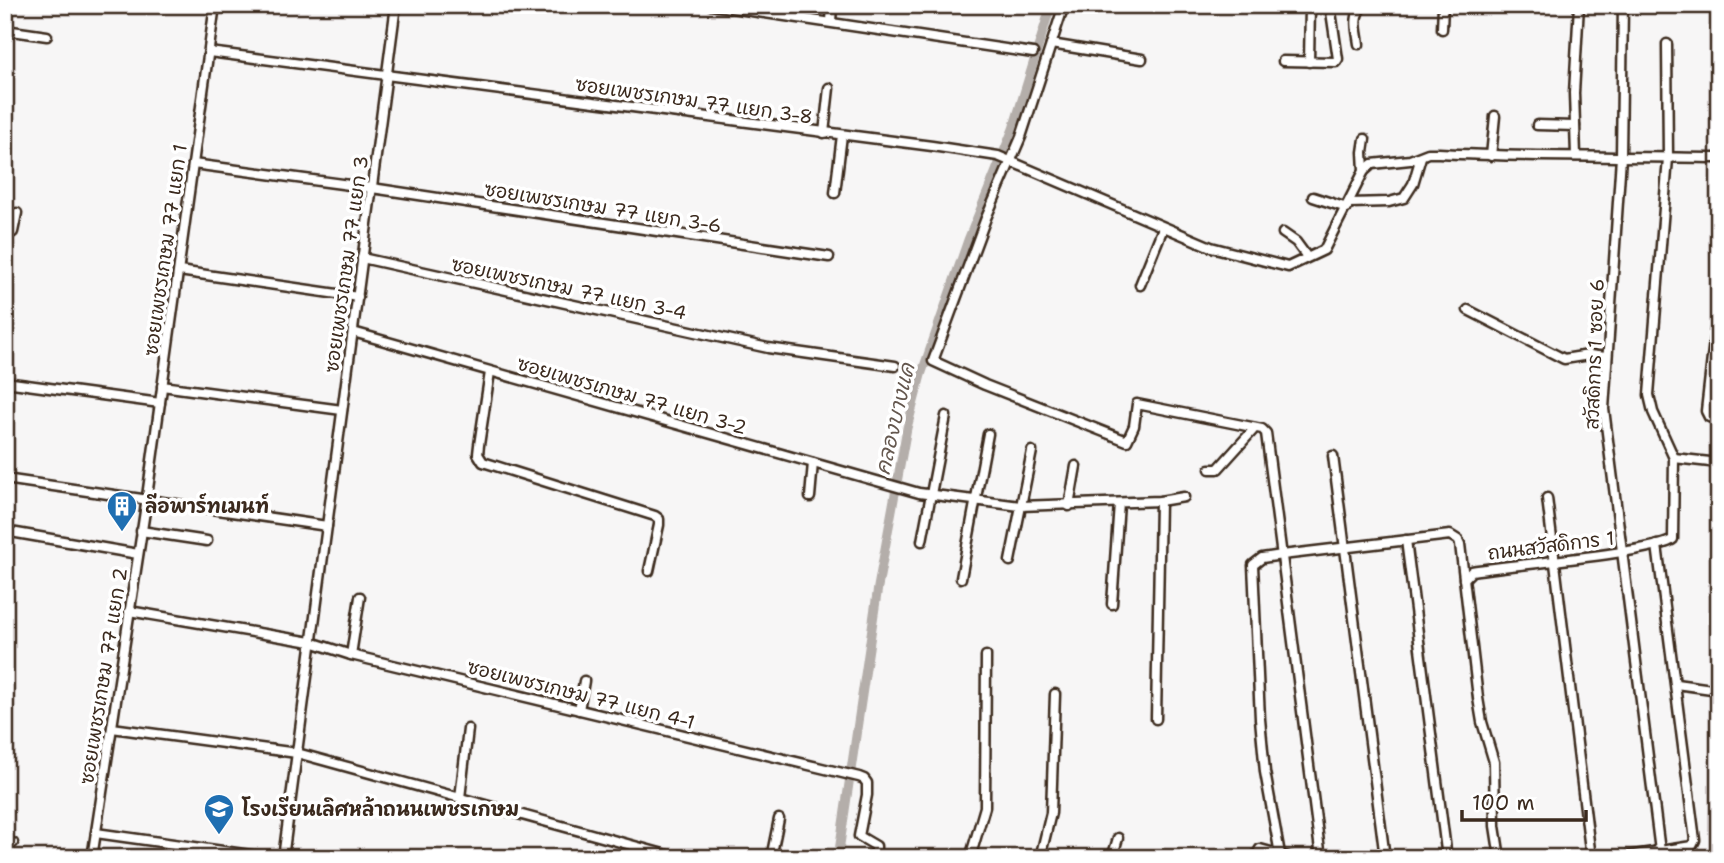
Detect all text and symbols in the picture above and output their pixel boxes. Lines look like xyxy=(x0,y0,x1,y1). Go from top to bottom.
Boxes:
street label: ซอยเพชรเกษม 77 แยก 3-8 xyxy=(574,71,814,130)
street label: ซอยเพชรเกษม 77 แยก 1 xyxy=(138,142,193,358)
street label: ซอยเพชรเกษม 77 แยก 3 xyxy=(319,154,374,374)
street label: ซอยเพชรเกษม 77 แยก 3-6 xyxy=(482,176,723,239)
street label: ซอยเพชรเกษม 77 แยก 3-4 xyxy=(449,251,689,326)
street label: สวัสดิการ 1 ซอย 6 xyxy=(1579,278,1610,430)
street label: ซอยเพชรเกษม 77 แยก 3-2 xyxy=(514,351,750,440)
water label: คลองบางแค xyxy=(869,359,922,477)
building icon: ลีอพาร์ทเมนท์ xyxy=(105,489,139,533)
place label: ลีอพาร์ทเมนท์ xyxy=(145,493,269,519)
street label: ถนนสวัสดิการ 1 xyxy=(1486,525,1616,566)
street label: ซอยเพชรเกษม 77 แยก 2 xyxy=(74,566,133,786)
street label: ซอยเพชรเกษม 77 แยก 4-1 xyxy=(465,654,697,735)
scale bar xyxy=(1462,779,1586,823)
text: 100 m xyxy=(1472,789,1535,817)
school or university icon: โรงเรียนเลิศหล้าถนนเพชรเกษม xyxy=(202,792,236,836)
place label: โรงเรียนเลิศหล้าถนนเพชรเกษม xyxy=(241,796,519,822)

